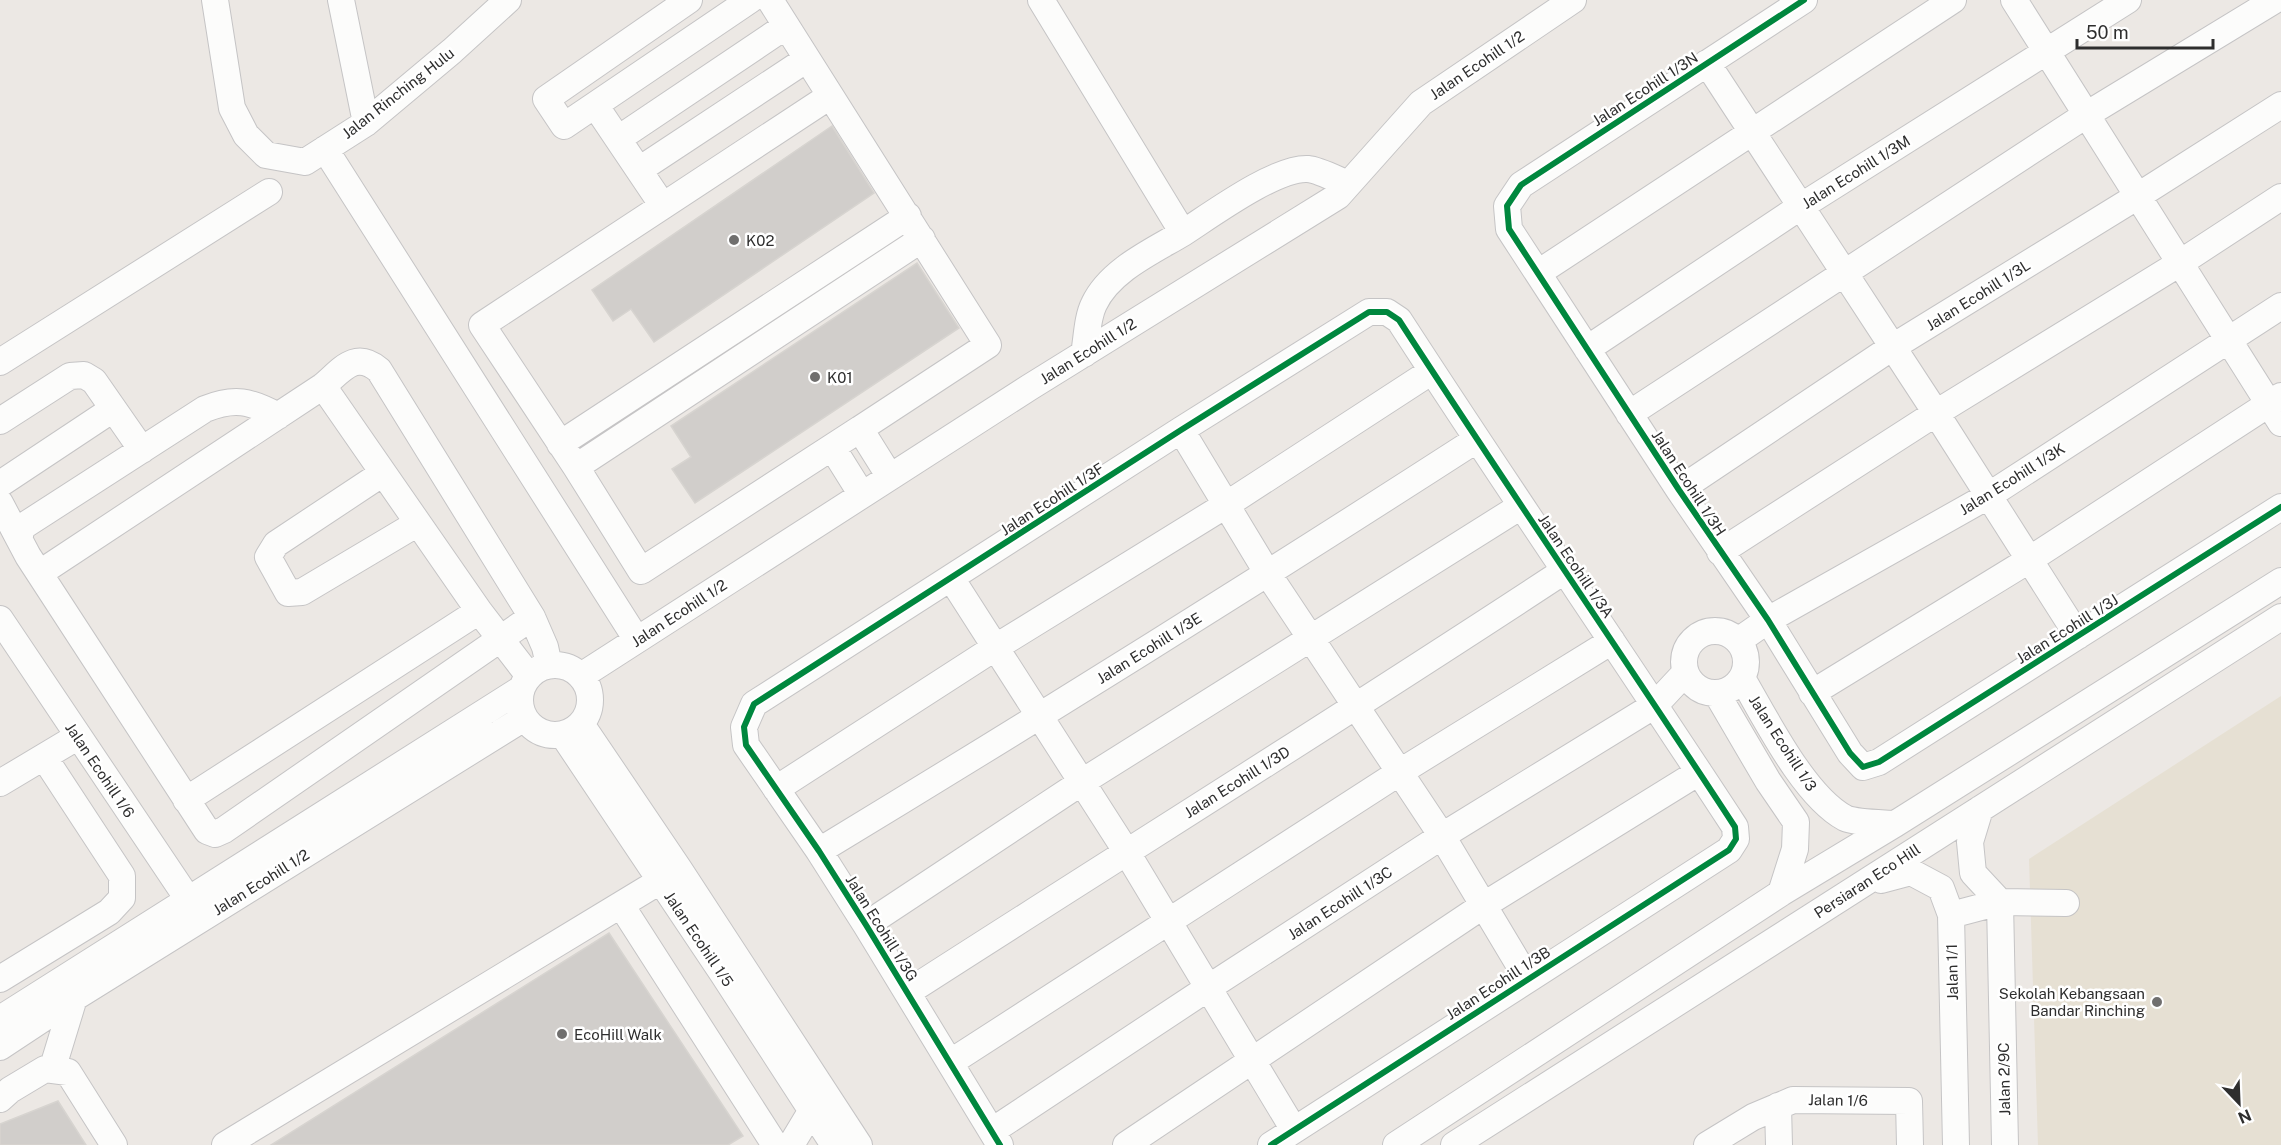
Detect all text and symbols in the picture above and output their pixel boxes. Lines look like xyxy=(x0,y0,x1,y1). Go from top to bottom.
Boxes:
scale bar xyxy=(2077,12,2214,50)
text: 50 m xyxy=(2086,22,2129,43)
street label: Jalan Ecohill 1/2 xyxy=(1427,27,1527,103)
street label: Jalan Rinching Hulu xyxy=(339,44,457,142)
street label: Jalan Ecohill 1/3N xyxy=(1589,49,1701,129)
street label: Jalan Ecohill 1/3M xyxy=(1799,132,1913,212)
place label: K02 xyxy=(746,232,774,249)
marker: K02 xyxy=(727,233,741,247)
street label: Jalan Ecohill 1/3L xyxy=(1923,256,2033,334)
street label: Jalan Ecohill 1/2 xyxy=(1037,315,1139,387)
place label: K01 xyxy=(827,369,853,386)
marker: K01 xyxy=(808,370,822,384)
street label: Jalan Ecohill 1/3H xyxy=(1649,427,1729,539)
street label: Jalan Ecohill 1/3K xyxy=(1956,440,2068,518)
street label: Jalan Ecohill 1/3F xyxy=(997,459,1107,539)
street label: Jalan Ecohill 1/3A xyxy=(1535,511,1617,621)
street label: Jalan Ecohill 1/2 xyxy=(628,576,730,650)
street label: Jalan Ecohill 1/3J xyxy=(2013,591,2121,667)
street label: Jalan Ecohill 1/3E xyxy=(1094,609,1204,687)
street label: Jalan Ecohill 1/3 xyxy=(1746,692,1820,794)
street label: Jalan Ecohill 1/6 xyxy=(62,719,138,821)
street label: Jalan Ecohill 1/3D xyxy=(1181,743,1293,821)
street label: Persiaran Eco Hill xyxy=(1811,840,1923,922)
street label: Jalan Ecohill 1/2 xyxy=(210,846,312,918)
street label: Jalan Ecohill 1/3C xyxy=(1285,863,1395,943)
street label: Jalan Ecohill 1/3G xyxy=(843,872,921,984)
street label: Jalan Ecohill 1/5 xyxy=(661,888,737,990)
street label: Jalan Ecohill 1/3B xyxy=(1443,943,1553,1023)
street label: Jalan 1/1 xyxy=(1943,944,1961,1000)
place label: Sekolah Kebangsaan Bandar Rinching xyxy=(1999,985,2145,1019)
marker: Sekolah Kebangsaan Bandar Rinching xyxy=(2150,995,2164,1009)
place label: EcoHill Walk xyxy=(574,1026,662,1043)
marker: EcoHill Walk xyxy=(555,1027,569,1041)
street label: Jalan 2/9C xyxy=(1995,1042,2013,1116)
north arrow xyxy=(2209,1073,2269,1133)
street label: Jalan 1/6 xyxy=(1808,1091,1868,1109)
text: N xyxy=(2235,1105,2254,1128)

